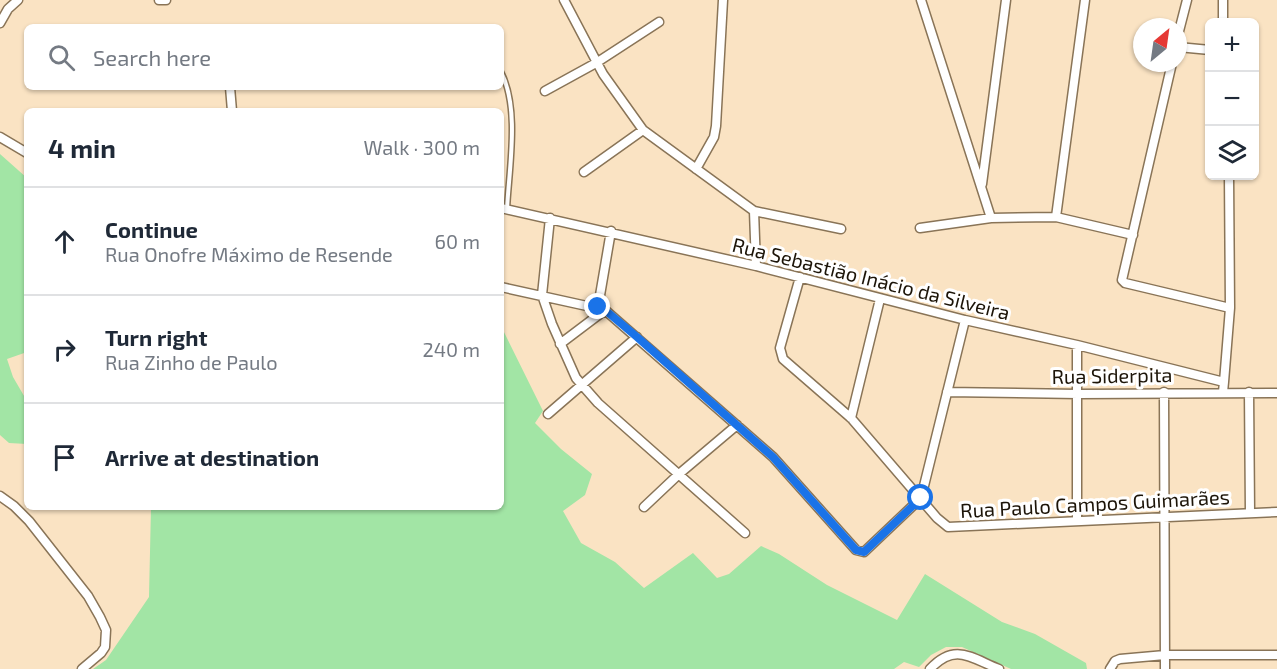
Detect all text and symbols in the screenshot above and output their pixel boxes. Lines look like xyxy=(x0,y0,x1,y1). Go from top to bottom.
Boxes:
north arrow xyxy=(1133,18,1187,72)
map controls xyxy=(1205,18,1259,180)
button: + xyxy=(1205,18,1259,72)
search box xyxy=(24,24,504,90)
icon: search xyxy=(45,41,78,74)
text: Search here xyxy=(93,44,211,70)
button: − xyxy=(1205,72,1259,126)
button: layers xyxy=(1205,126,1259,180)
text: 4 min xyxy=(48,132,116,163)
text: Walk · 300 m xyxy=(364,135,480,159)
text: Continue xyxy=(105,216,198,242)
icon: ahead xyxy=(48,225,81,258)
text: 60 m xyxy=(435,229,480,253)
street label: Rua Sebastião Inácio da Silveira xyxy=(730,232,1013,324)
text: Rua Onofre Máximo de Resende xyxy=(105,242,393,266)
route end xyxy=(584,293,610,319)
text: Turn right xyxy=(105,324,207,350)
icon: right xyxy=(48,333,81,366)
text: 240 m xyxy=(422,337,480,361)
text: Rua Zinho de Paulo xyxy=(105,350,278,374)
street label: Rua Siderpita xyxy=(1051,362,1173,388)
icon: arrive xyxy=(48,441,81,474)
text: Arrive at destination xyxy=(105,444,319,470)
route start xyxy=(907,484,933,510)
street label: Rua Paulo Campos Guimarães xyxy=(960,484,1230,522)

